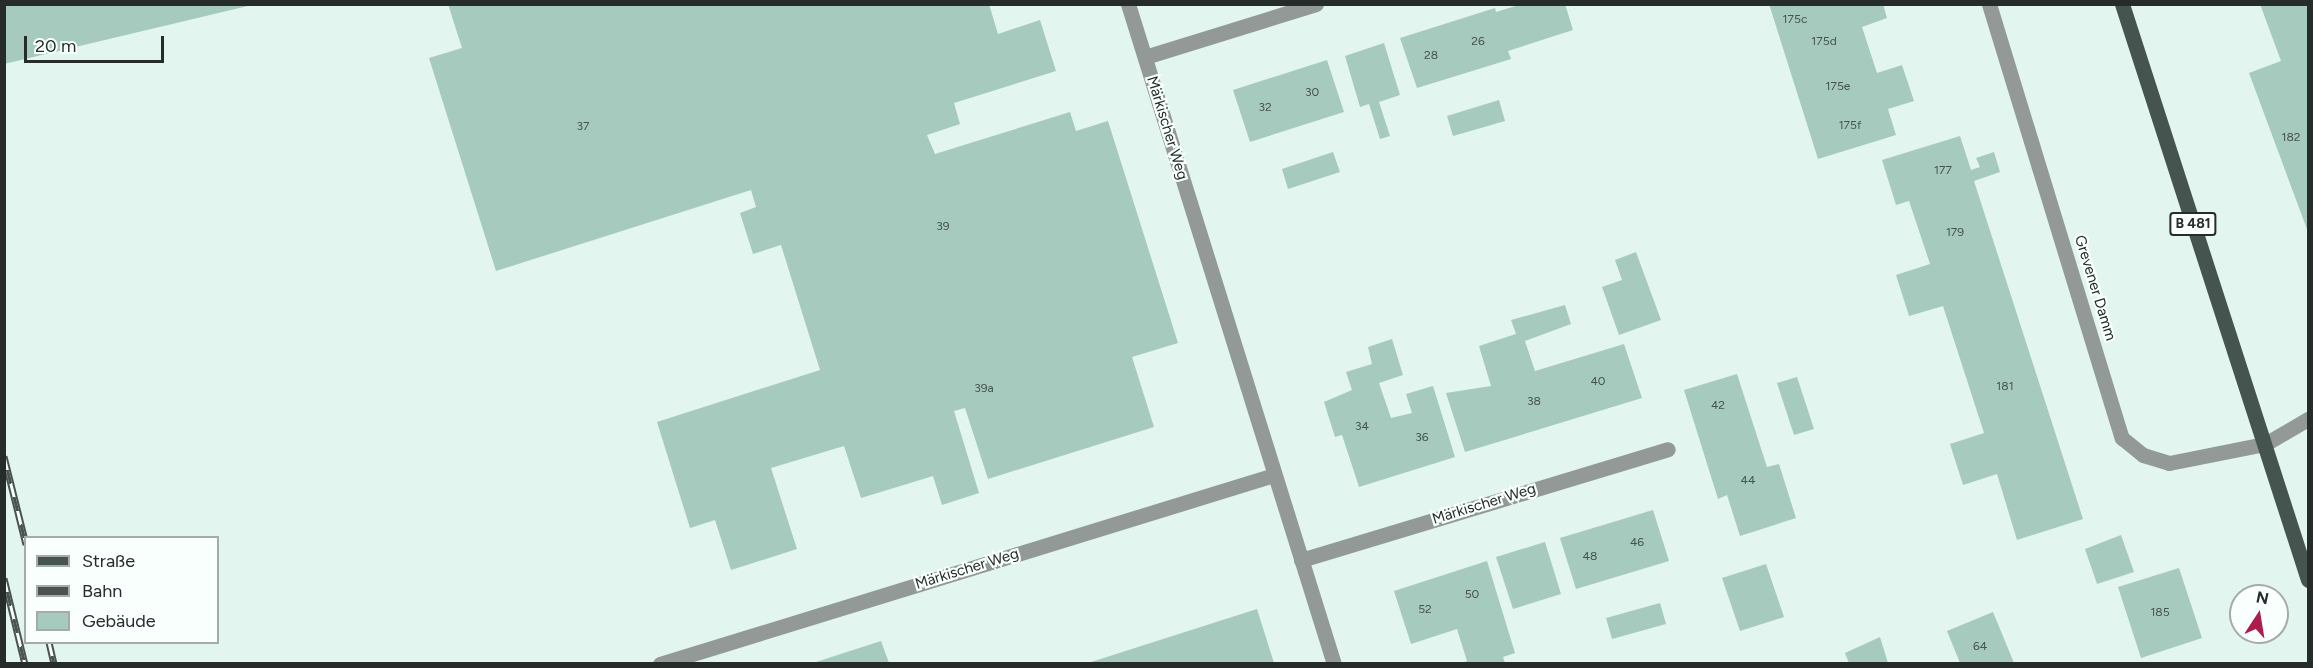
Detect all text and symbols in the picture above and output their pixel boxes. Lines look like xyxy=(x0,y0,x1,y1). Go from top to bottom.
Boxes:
house number: 175c xyxy=(1783,13,1807,27)
scale bar xyxy=(27,24,166,62)
text: 20 m xyxy=(35,35,76,57)
house number: 26 xyxy=(1471,35,1485,49)
house number: 175d xyxy=(1811,35,1837,49)
house number: 28 xyxy=(1424,49,1438,63)
street label: Märkischer Weg xyxy=(1143,74,1191,182)
house number: 175e xyxy=(1826,80,1850,94)
house number: 30 xyxy=(1305,86,1319,100)
house number: 32 xyxy=(1258,101,1272,115)
house number: 175f xyxy=(1839,119,1861,133)
house number: 37 xyxy=(577,120,589,134)
house number: 182 xyxy=(2281,131,2301,145)
house number: 177 xyxy=(1934,164,1952,178)
road number: B 481 xyxy=(2169,213,2217,235)
house number: 39 xyxy=(936,220,950,234)
house number: 179 xyxy=(1946,226,1964,240)
street label: Grevener Damm xyxy=(2070,233,2120,343)
house number: 40 xyxy=(1590,375,1606,389)
house number: 181 xyxy=(1996,380,2014,394)
house number: 39a xyxy=(974,382,994,396)
house number: 38 xyxy=(1527,395,1541,409)
house number: 42 xyxy=(1711,399,1725,413)
house number: 34 xyxy=(1355,420,1369,434)
house number: 36 xyxy=(1415,431,1429,445)
house number: 44 xyxy=(1741,474,1755,488)
street label: Märkischer Weg xyxy=(1430,480,1538,528)
legend xyxy=(24,536,219,644)
house number: 46 xyxy=(1630,536,1644,550)
street label: Märkischer Weg xyxy=(913,545,1021,593)
text: Straße xyxy=(82,550,135,572)
house number: 48 xyxy=(1583,550,1597,564)
text: Bahn xyxy=(82,580,122,602)
north arrow xyxy=(2229,584,2289,644)
text: N xyxy=(2254,587,2270,608)
house number: 50 xyxy=(1465,588,1479,602)
house number: 52 xyxy=(1418,603,1432,617)
house number: 185 xyxy=(2150,606,2170,620)
text: Gebäude xyxy=(82,610,156,632)
house number: 64 xyxy=(1973,640,1987,654)

